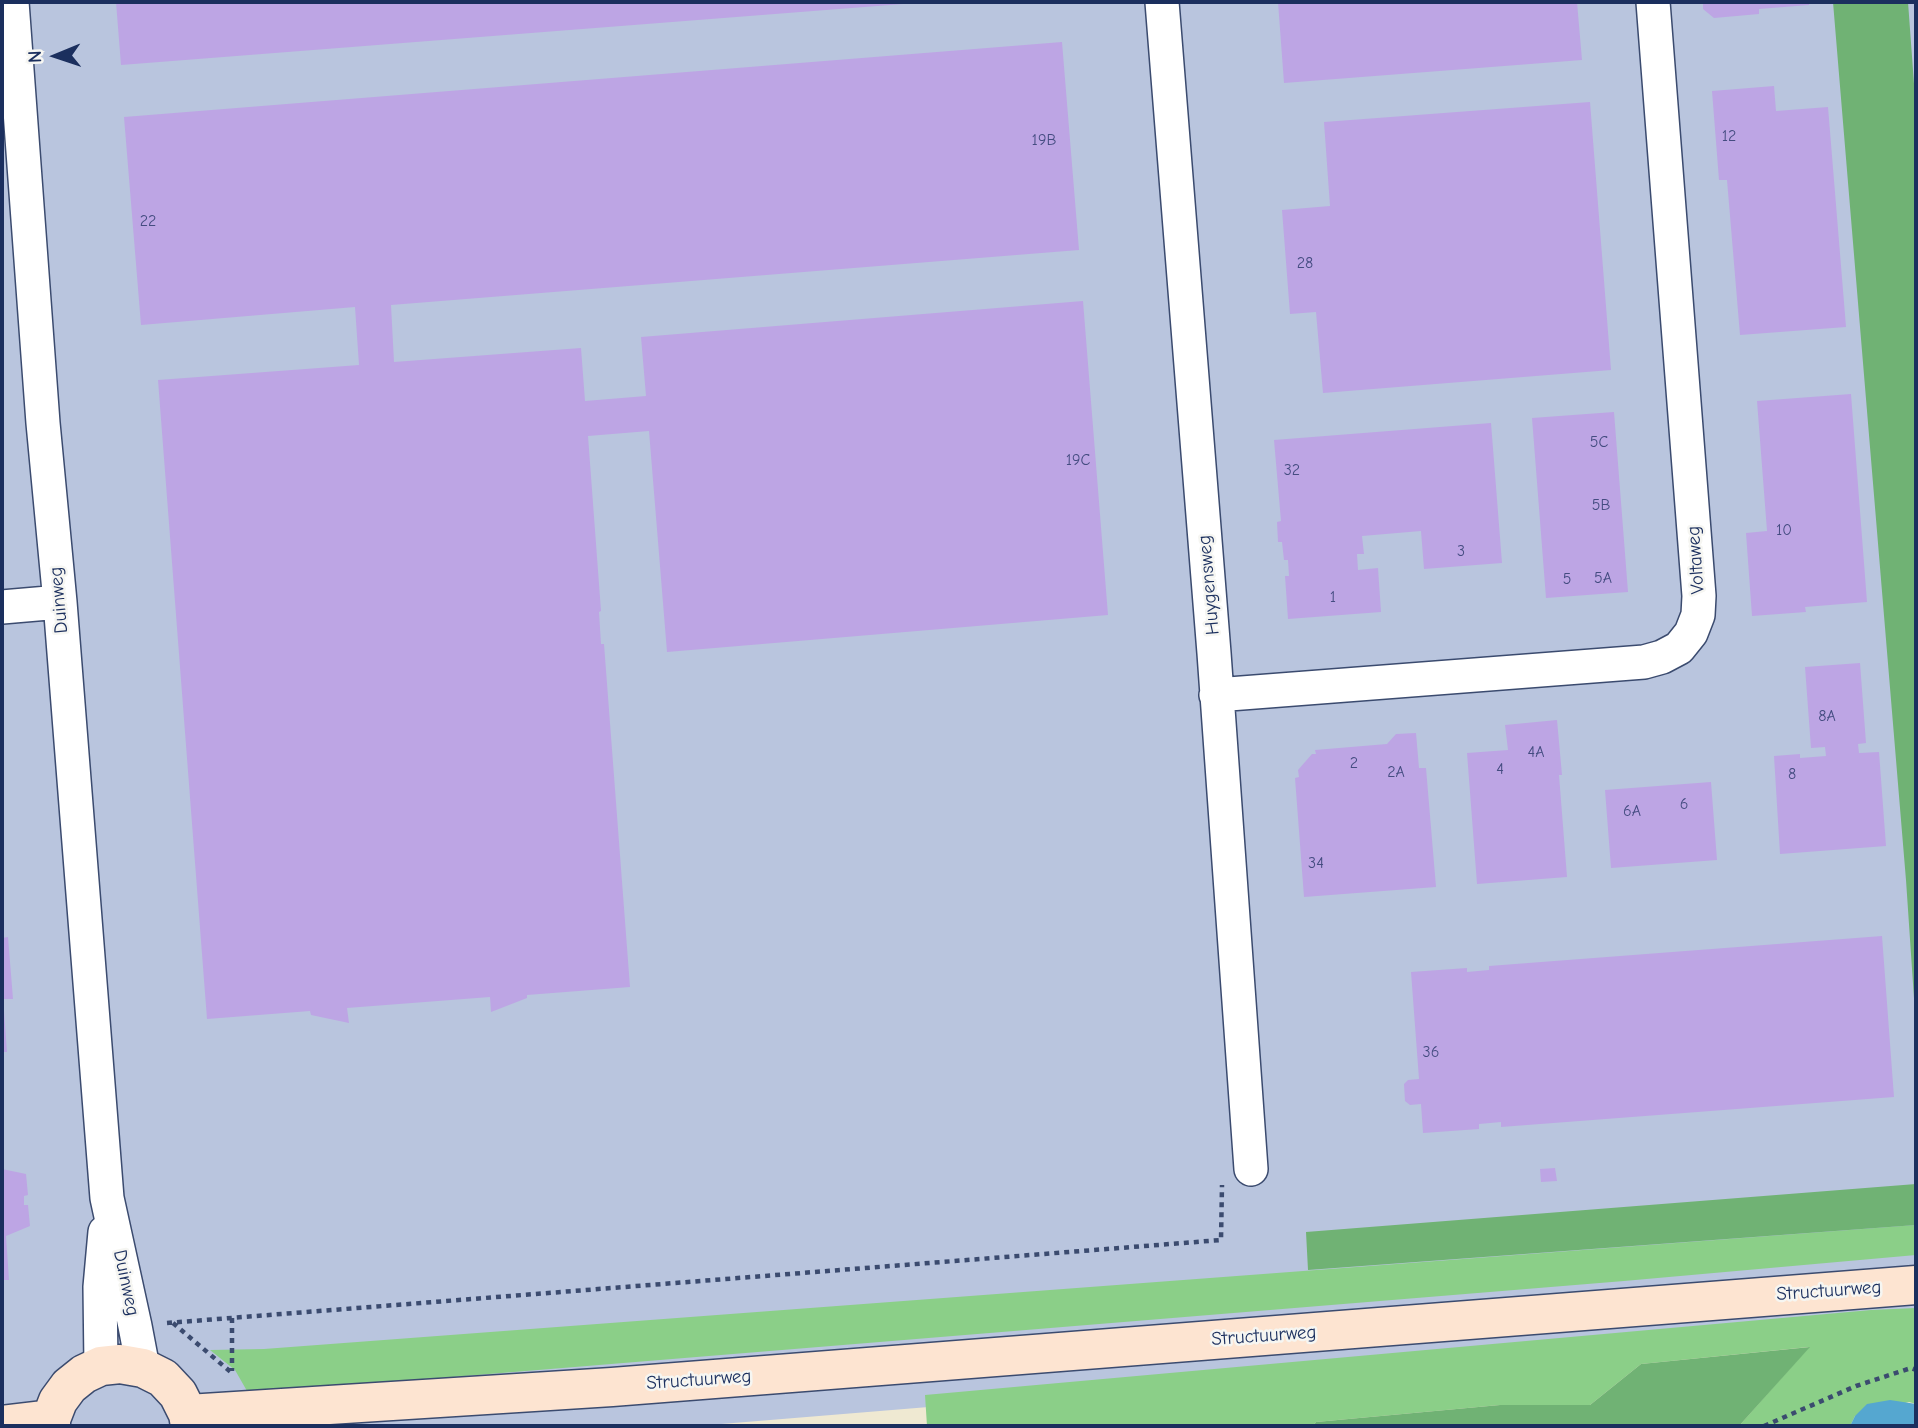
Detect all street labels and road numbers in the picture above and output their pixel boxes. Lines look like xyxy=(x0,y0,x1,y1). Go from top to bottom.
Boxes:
street label: Voltaweg xyxy=(1682,525,1710,595)
street label: Huygensweg xyxy=(1193,534,1225,636)
street label: Duinweg xyxy=(45,566,73,634)
street label: Duinweg xyxy=(108,1248,144,1318)
street label: Structuurweg xyxy=(1776,1276,1882,1306)
street label: Structuurweg xyxy=(1211,1321,1317,1351)
street label: Structuurweg xyxy=(646,1365,752,1395)

